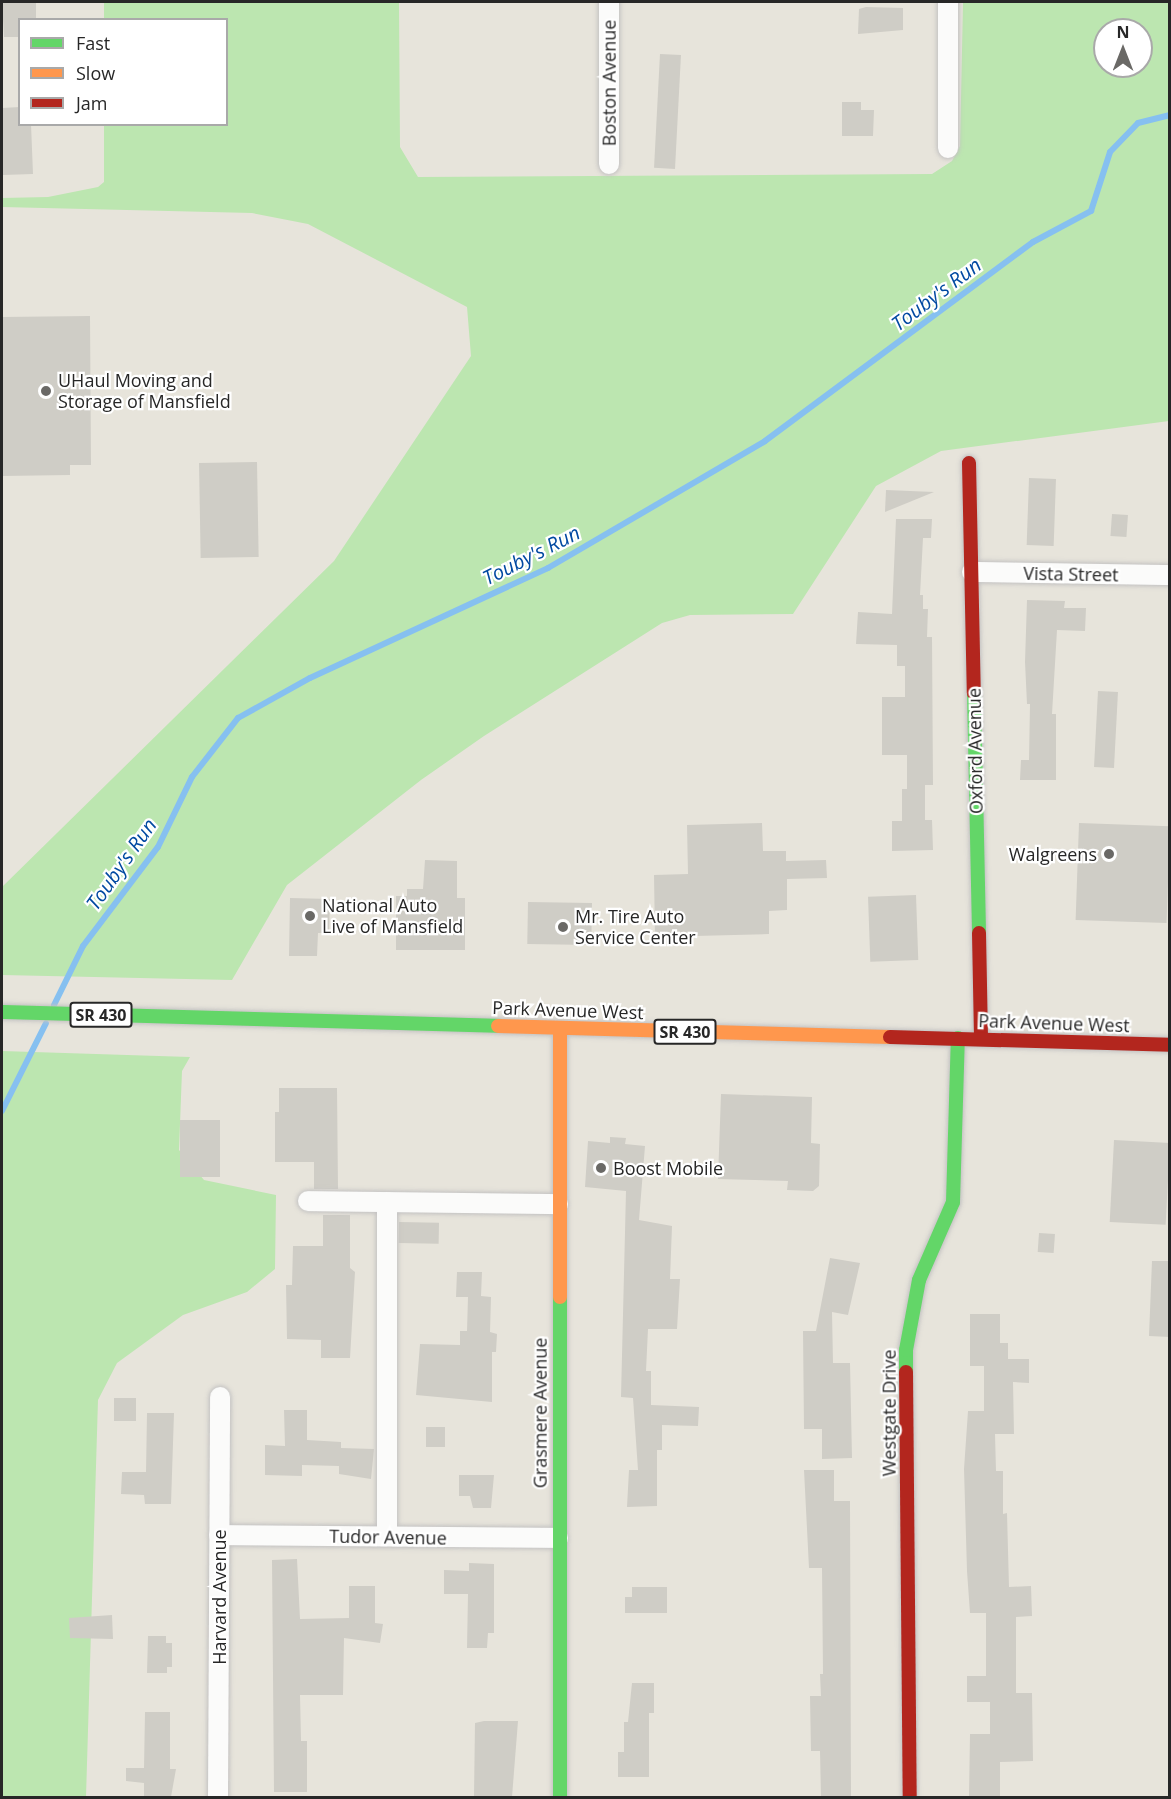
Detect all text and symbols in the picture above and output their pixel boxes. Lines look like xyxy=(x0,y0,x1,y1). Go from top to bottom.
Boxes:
legend xyxy=(18,18,228,126)
north arrow xyxy=(1093,18,1153,78)
street label: Boston Avenue xyxy=(598,20,620,146)
text: N xyxy=(1116,21,1130,43)
text: Fast xyxy=(76,31,110,55)
text: Slow xyxy=(76,61,115,85)
text: Jam xyxy=(76,91,108,115)
water label: Touby's Run xyxy=(886,252,986,336)
place label: UHaul Moving and Storage of Mansfield xyxy=(58,370,231,412)
marker: UHaul Moving and Storage of Mansfield xyxy=(39,384,53,398)
water label: Touby's Run xyxy=(478,520,584,590)
street label: Vista Street xyxy=(1023,562,1119,586)
street label: Oxford Avenue xyxy=(963,688,987,814)
water label: Touby's Run xyxy=(81,814,161,914)
place label: Walgreens xyxy=(1009,843,1097,865)
marker: Walgreens xyxy=(1102,847,1116,861)
place label: National Auto Live of Mansfield xyxy=(322,895,463,938)
place label: Mr. Tire Auto Service Center xyxy=(575,906,696,948)
marker: National Auto Live of Mansfield xyxy=(303,909,317,923)
marker: Mr. Tire Auto Service Center xyxy=(556,920,570,934)
street label: Park Avenue West xyxy=(492,997,644,1023)
road number: SR 430 xyxy=(70,1002,132,1028)
street label: Park Avenue West xyxy=(978,1010,1130,1036)
road number: SR 430 xyxy=(654,1019,716,1045)
place label: Boost Mobile xyxy=(613,1157,723,1179)
marker: Boost Mobile xyxy=(594,1161,608,1175)
street label: Grasmere Avenue xyxy=(529,1338,551,1488)
street label: Westgate Drive xyxy=(878,1350,900,1476)
street label: Tudor Avenue xyxy=(329,1525,447,1549)
street label: Harvard Avenue xyxy=(208,1529,230,1665)

